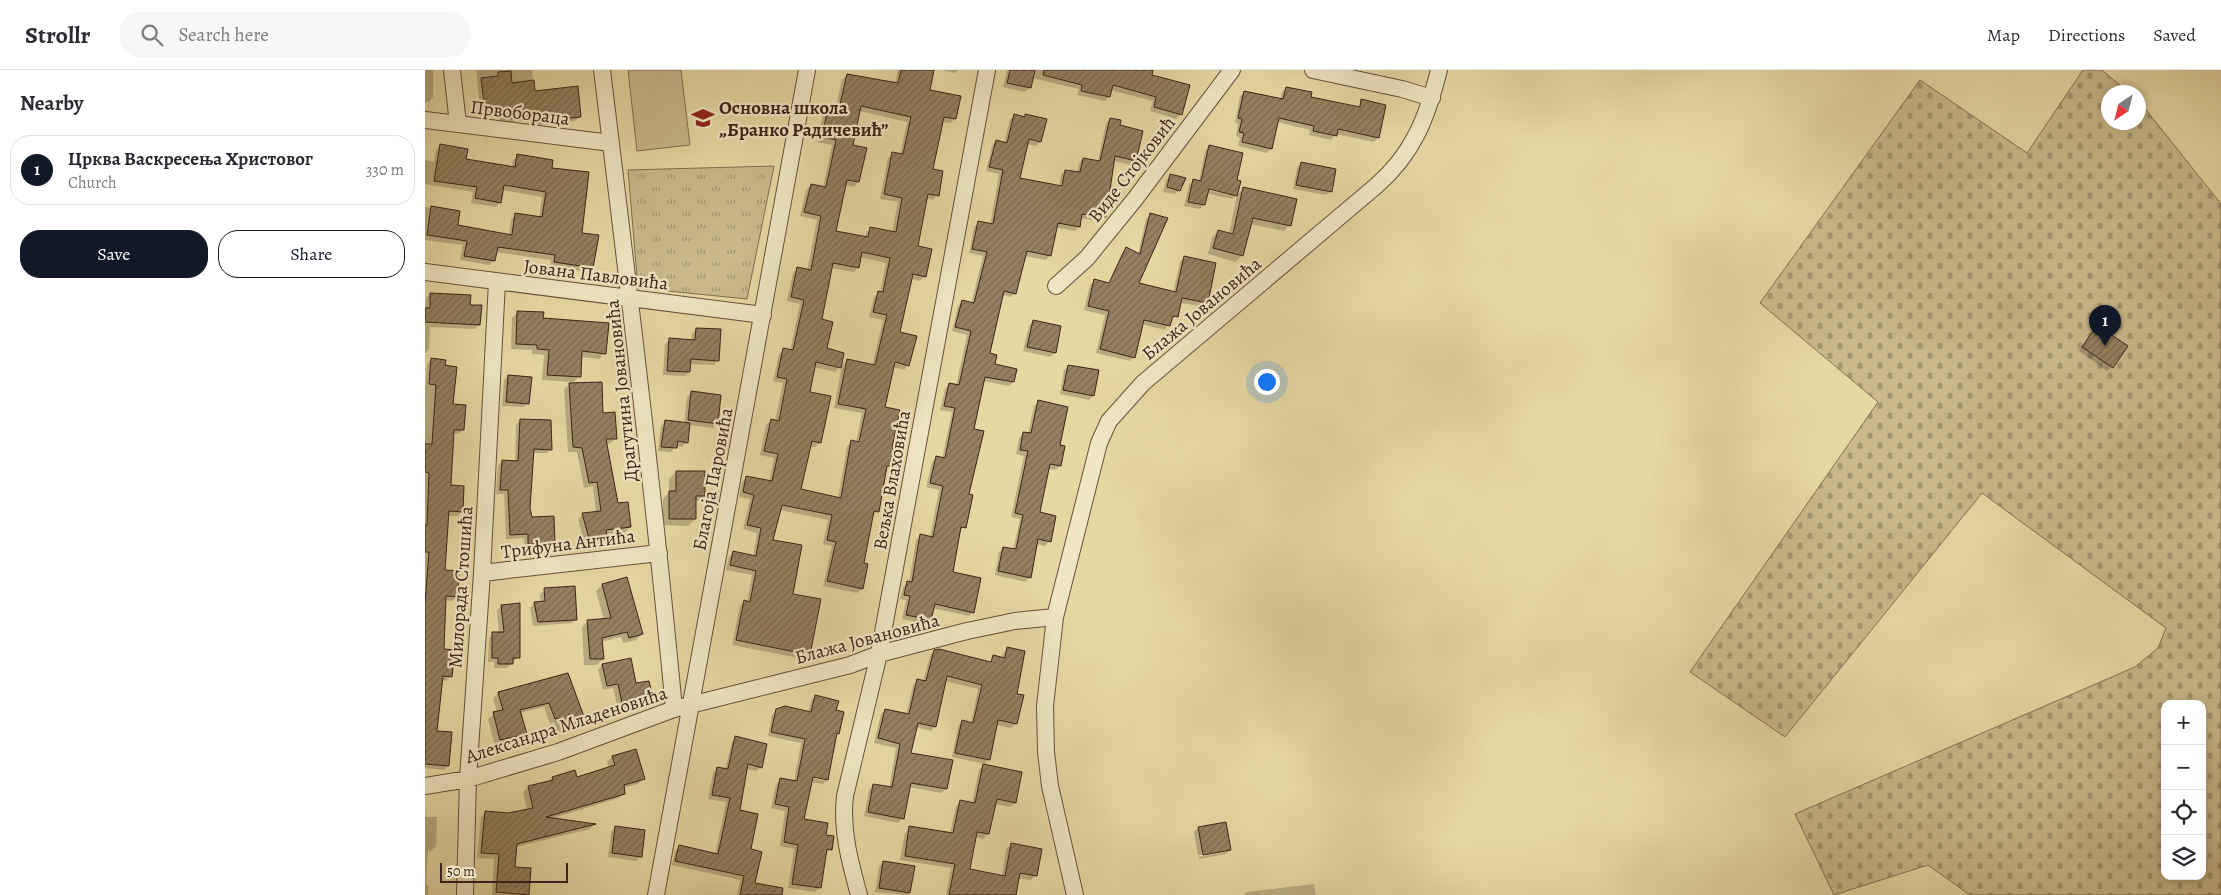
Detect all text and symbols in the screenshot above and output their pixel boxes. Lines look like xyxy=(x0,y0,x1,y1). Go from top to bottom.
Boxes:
search box xyxy=(120,12,470,57)
text: Strollr xyxy=(25,19,90,51)
icon: search xyxy=(138,21,166,49)
text: Search here xyxy=(178,22,269,48)
text: Map xyxy=(1987,23,2020,47)
text: Directions xyxy=(2048,23,2125,47)
text: Saved xyxy=(2153,23,2196,47)
north arrow xyxy=(2101,85,2146,130)
text: Nearby xyxy=(20,89,83,117)
street label: Првобораца xyxy=(469,94,571,132)
place label: Основна школа „Бранко Радичевић” xyxy=(719,95,889,143)
school or university icon: Основна школа „Бранко Радичевић” xyxy=(690,105,716,131)
street label: Виде Стојковић xyxy=(1082,111,1181,228)
text: Црква Васкресења Христовог xyxy=(68,146,313,172)
text: 1 xyxy=(34,159,40,181)
text: 330 m xyxy=(366,159,404,181)
text: Church xyxy=(68,172,117,194)
button: Save xyxy=(20,230,208,278)
button: Share xyxy=(218,230,405,278)
street label: Блажа Јовановића xyxy=(1136,251,1267,366)
street label: Јована Павловића xyxy=(522,253,670,297)
street label: Драгутина Јовановића xyxy=(599,298,644,483)
pin: 1 xyxy=(2089,305,2121,346)
your location xyxy=(1254,369,1280,395)
street label: Благоја Паровића xyxy=(686,405,740,553)
street label: Вељка Влаховића xyxy=(867,408,917,552)
street label: Милорада Стошића xyxy=(442,505,480,669)
street label: Трифуна Антића xyxy=(500,523,637,565)
street label: Блажа Јовановића xyxy=(792,607,943,671)
street label: Александра Младеновића xyxy=(461,680,671,770)
map controls xyxy=(2161,700,2206,880)
button: + xyxy=(2161,700,2206,745)
button: − xyxy=(2161,745,2206,790)
button: locate xyxy=(2161,790,2206,835)
button: layers xyxy=(2161,835,2206,880)
scale bar xyxy=(440,860,567,883)
text: 50 m xyxy=(447,862,475,881)

